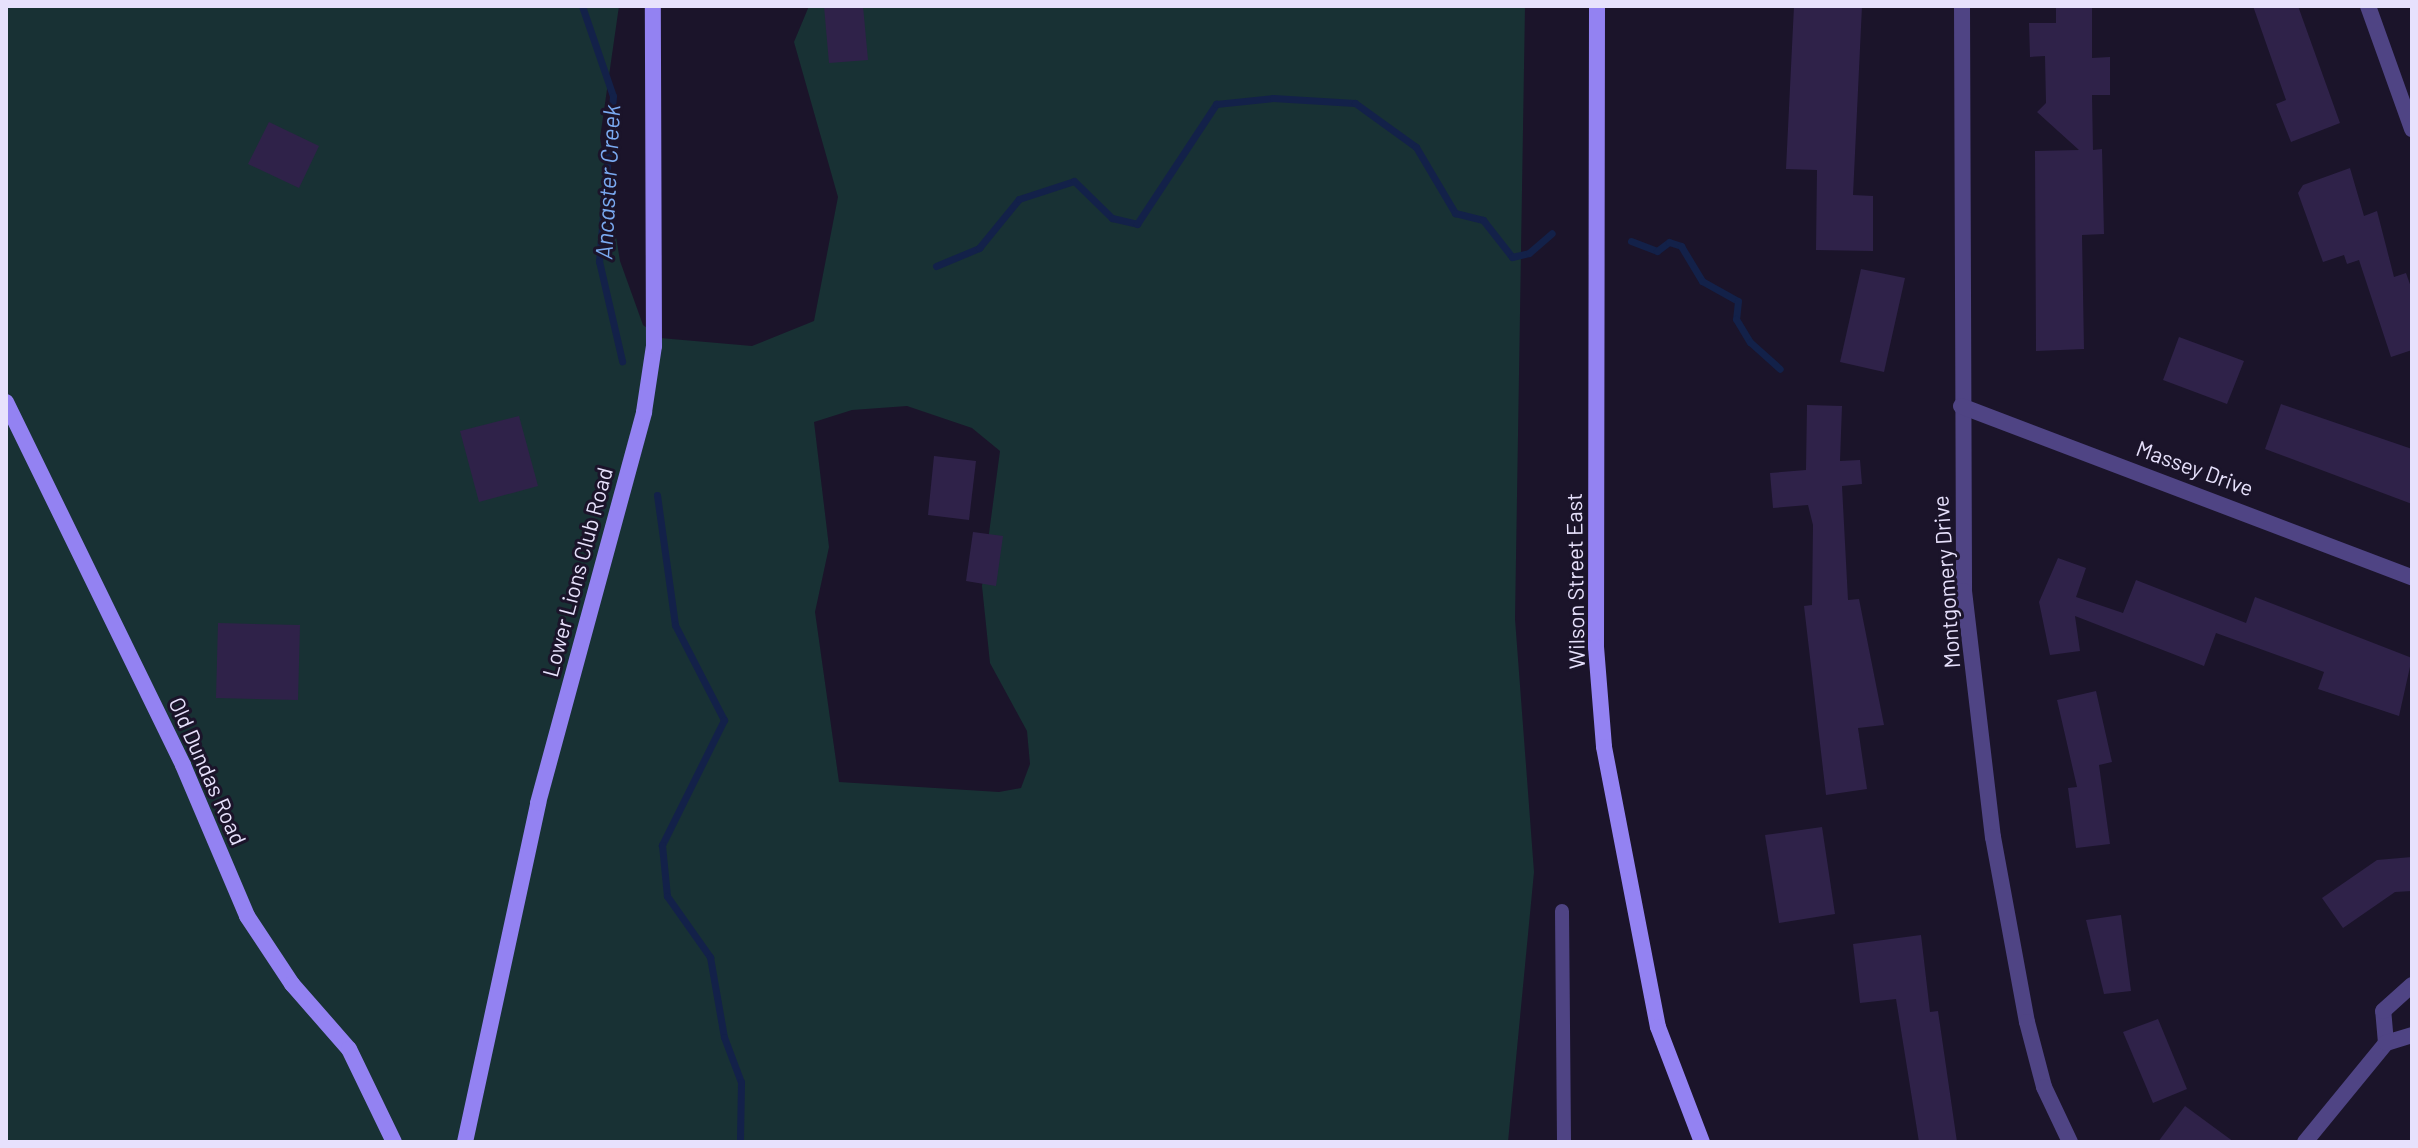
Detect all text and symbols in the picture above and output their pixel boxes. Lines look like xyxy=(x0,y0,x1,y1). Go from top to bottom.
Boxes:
water label: Ancaster Creek xyxy=(589,104,625,260)
street label: Massey Drive xyxy=(2133,435,2257,501)
street label: Lower Lions Club Road xyxy=(536,464,618,680)
street label: Wilson Street East xyxy=(1560,493,1590,669)
street label: Montgomery Drive xyxy=(1927,495,1965,669)
street label: Old Dundas Road xyxy=(164,693,252,849)

